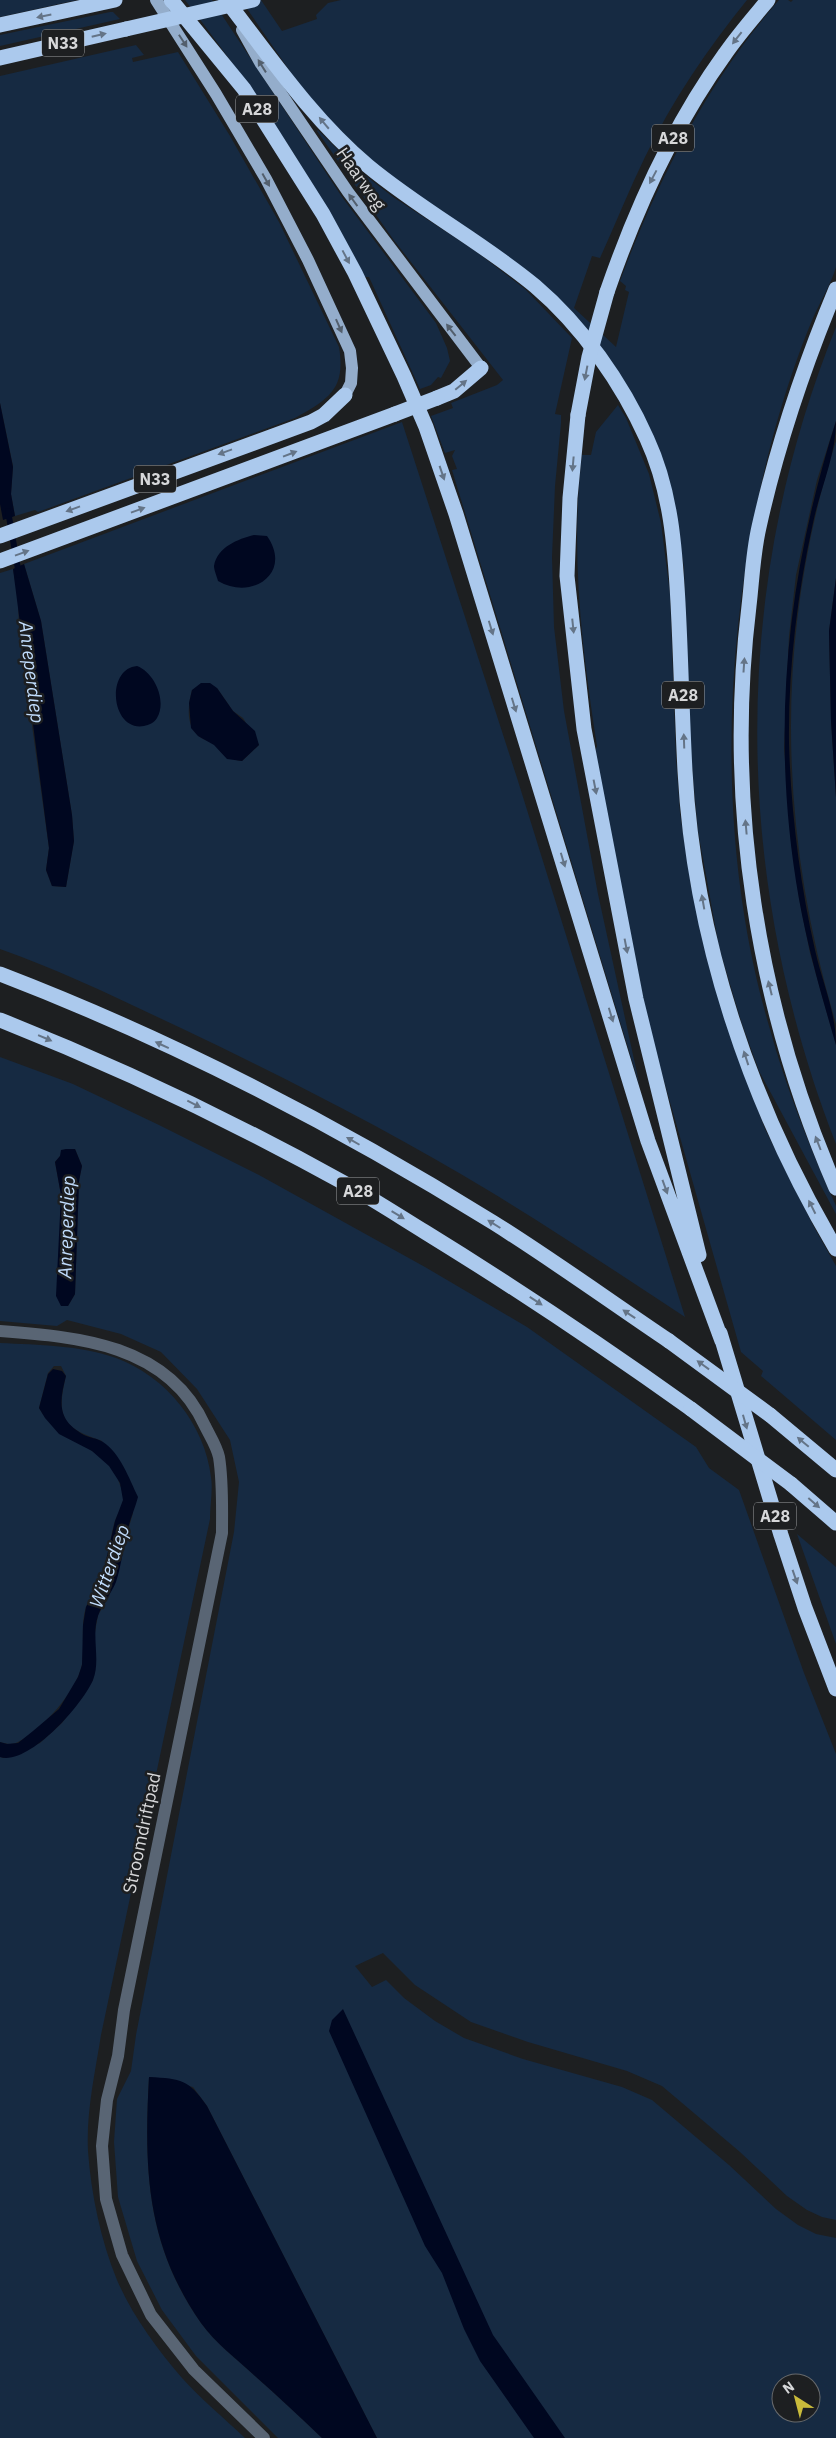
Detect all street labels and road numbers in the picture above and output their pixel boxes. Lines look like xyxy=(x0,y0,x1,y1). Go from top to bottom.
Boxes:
road number: N33 xyxy=(42,29,84,56)
road number: A28 xyxy=(236,96,278,122)
road number: A28 xyxy=(652,125,694,152)
street label: Haarweg xyxy=(331,143,392,215)
road number: N33 xyxy=(134,466,176,492)
road number: A28 xyxy=(662,682,704,708)
road number: A28 xyxy=(337,1178,379,1204)
road number: A28 xyxy=(754,1502,796,1530)
street label: Stroomdriftpad xyxy=(117,1770,166,1896)

